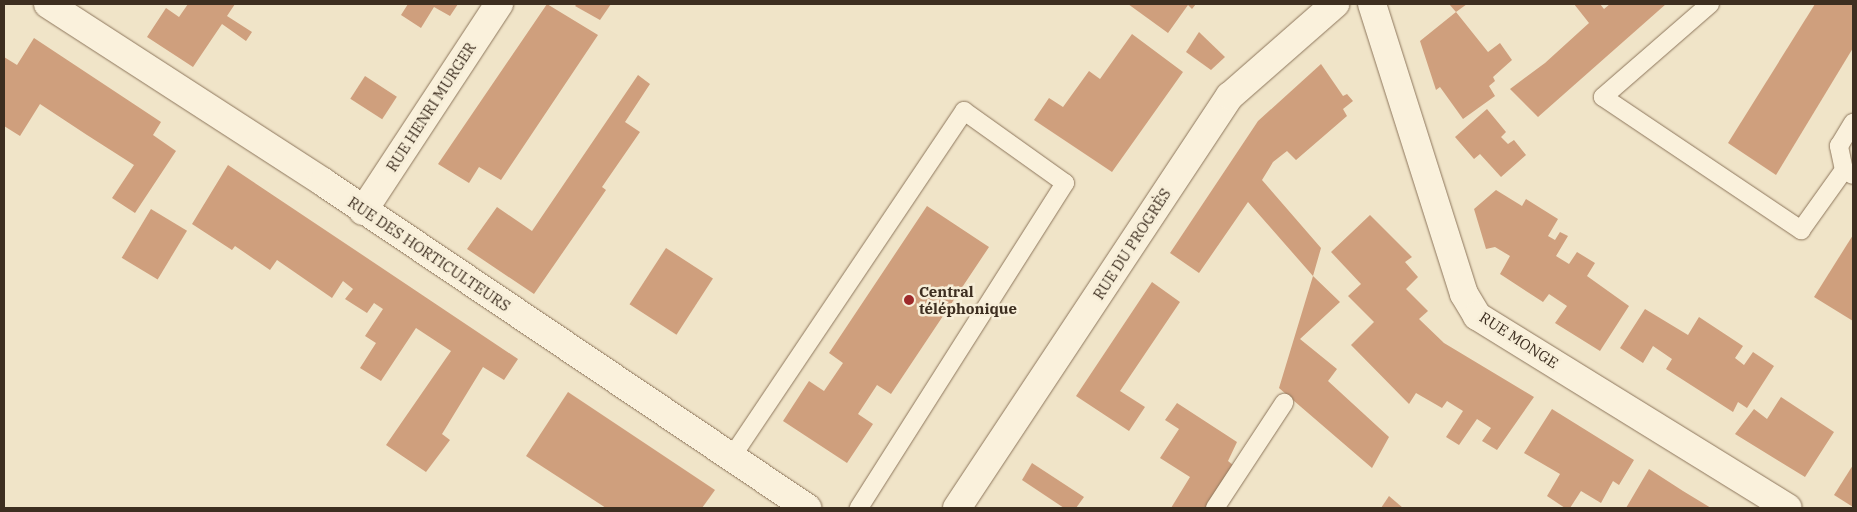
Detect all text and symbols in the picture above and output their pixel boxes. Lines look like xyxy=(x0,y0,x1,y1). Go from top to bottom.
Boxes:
street label: RUE HENRI MURGER xyxy=(382,39,480,175)
street label: RUE DU PROGRÈS xyxy=(1089,185,1175,303)
street label: RUE DES HORTICULTEURS xyxy=(345,193,513,315)
place label: Central téléphonique xyxy=(919,282,1017,317)
marker: Central téléphonique xyxy=(903,294,915,306)
street label: RUE MONGE xyxy=(1476,308,1562,372)

